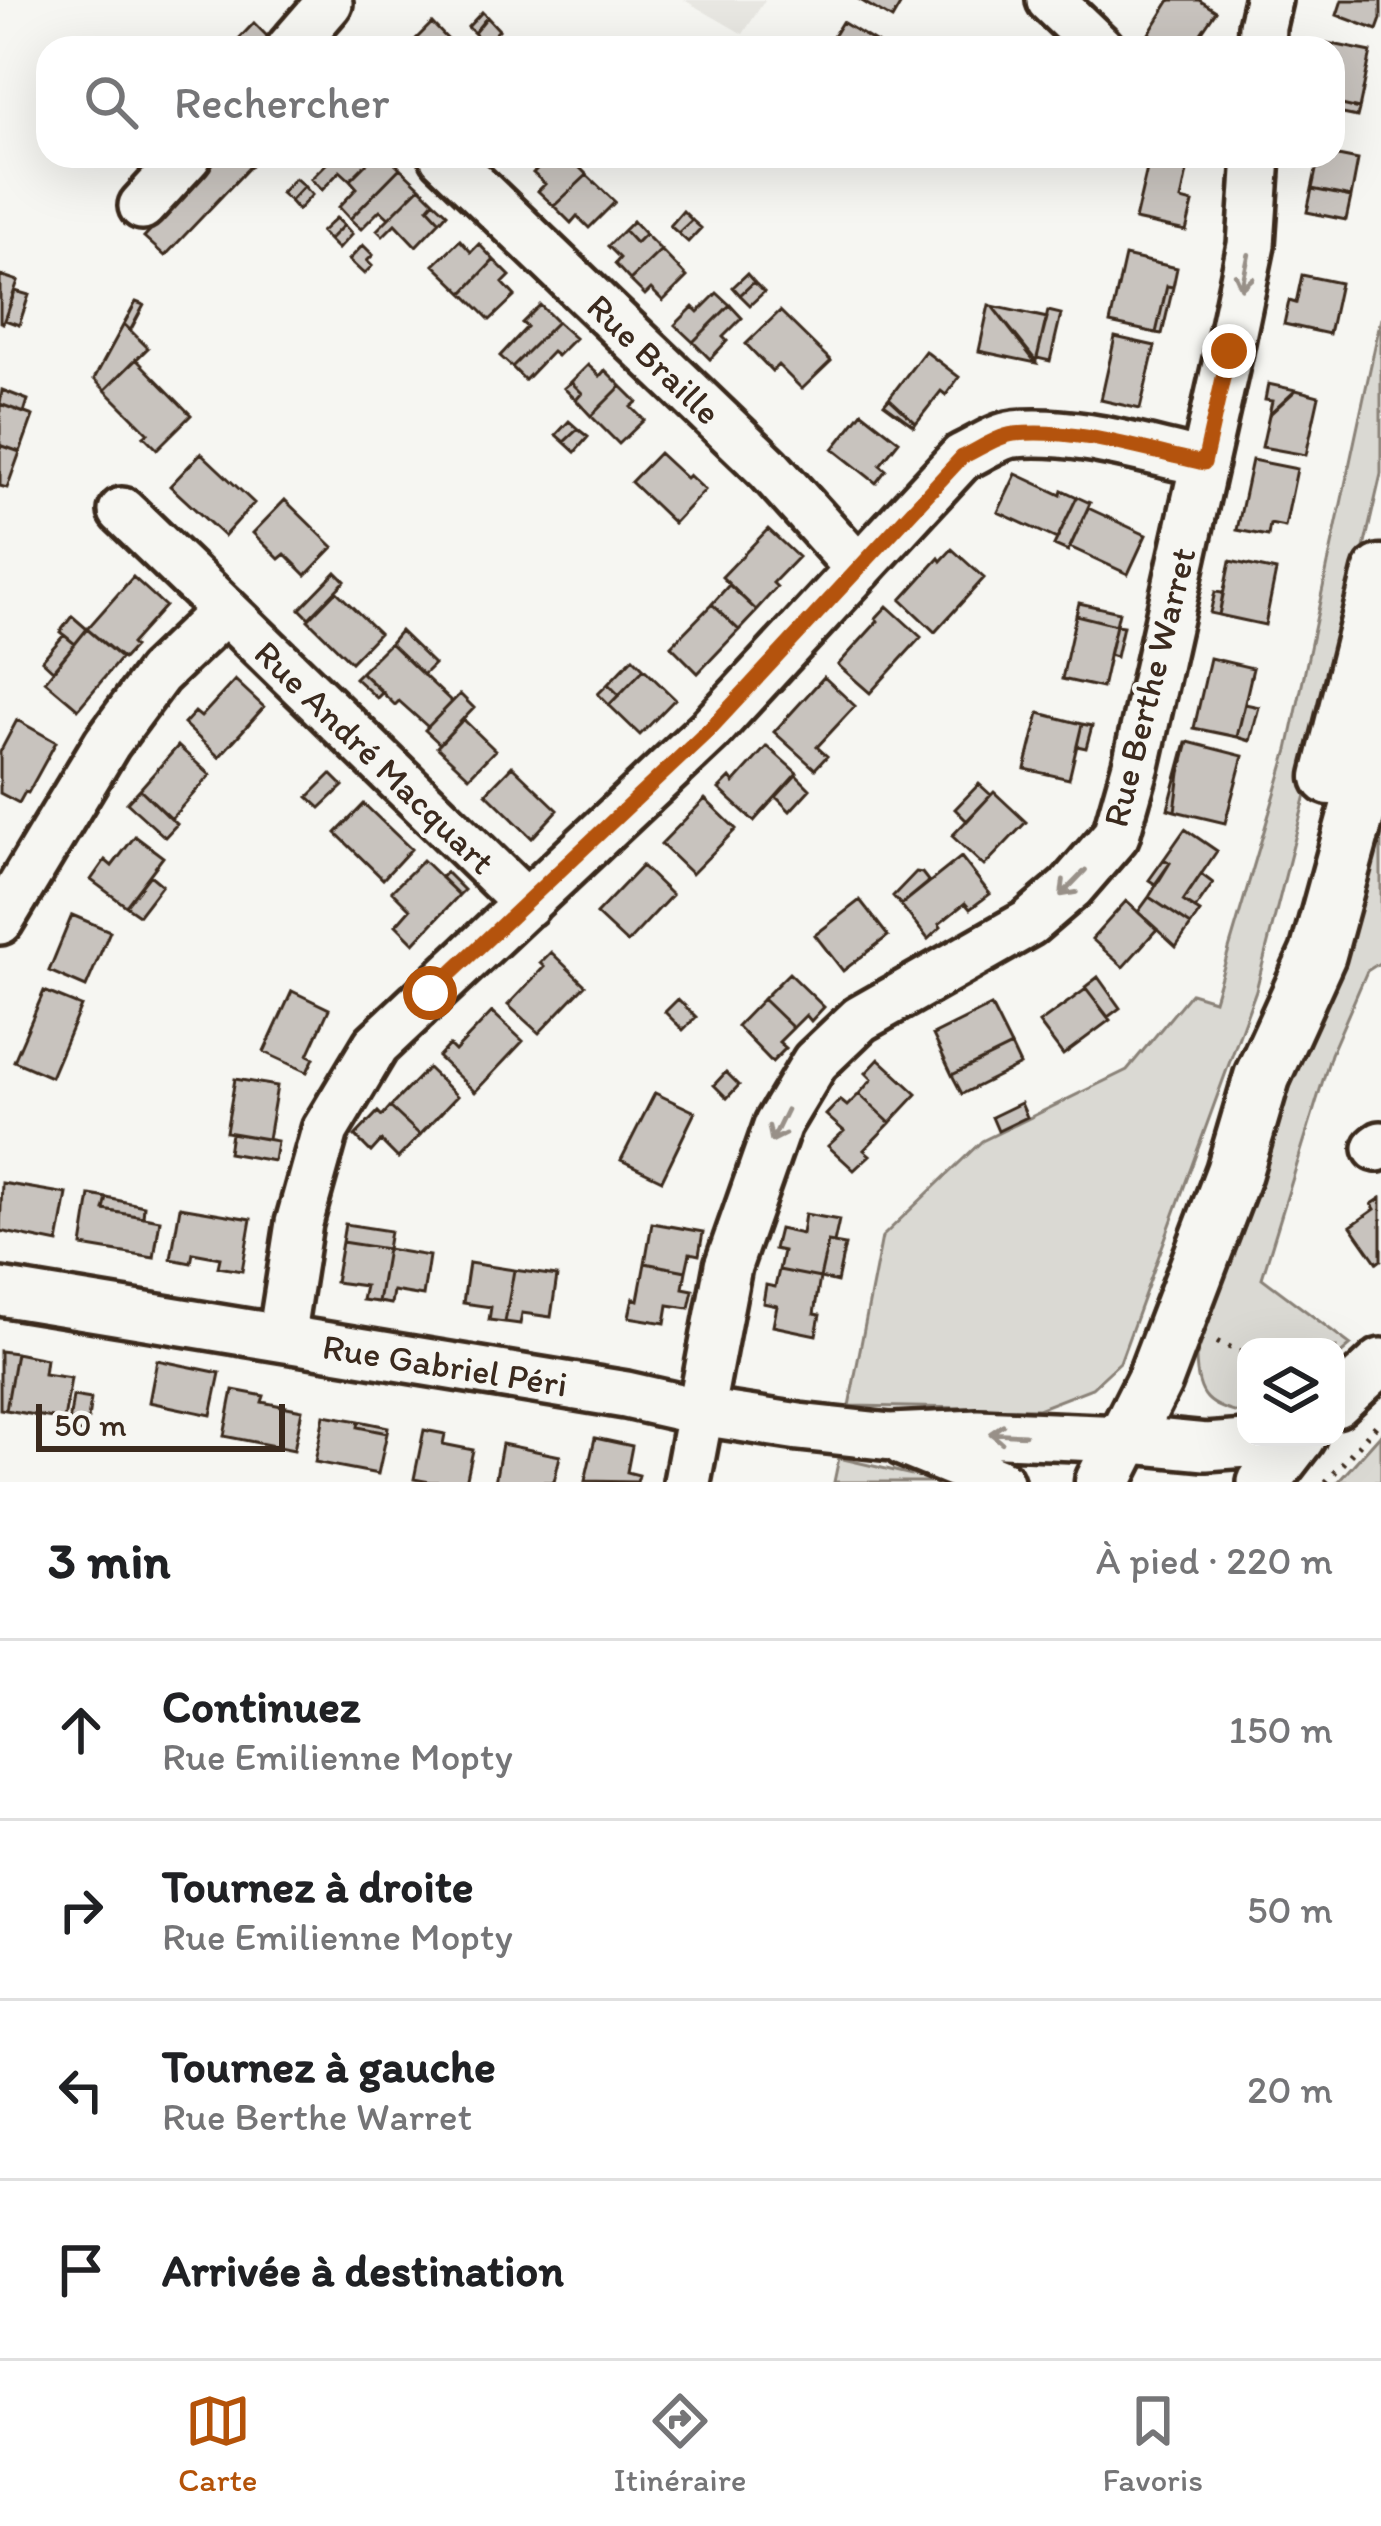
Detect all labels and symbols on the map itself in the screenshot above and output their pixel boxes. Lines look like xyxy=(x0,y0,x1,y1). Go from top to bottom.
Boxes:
one-way arrow xyxy=(1233,252,1255,291)
street label: Rue Braille xyxy=(578,285,730,433)
route end xyxy=(1202,324,1256,378)
street label: Rue Berthe Warret xyxy=(1093,543,1205,831)
street label: Rue André Macquart xyxy=(246,631,504,883)
one-way arrow xyxy=(1060,868,1088,897)
route start xyxy=(403,966,457,1020)
one-way arrow xyxy=(767,1107,789,1143)
street label: Rue Gabriel Péri xyxy=(319,1324,571,1406)
scale bar xyxy=(36,1398,285,1451)
one-way arrow xyxy=(988,1423,1027,1446)

